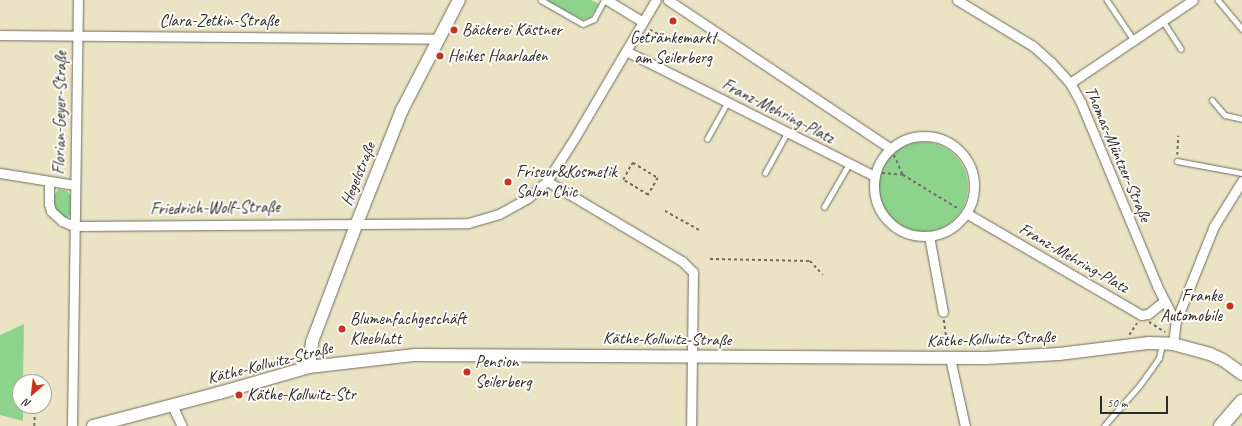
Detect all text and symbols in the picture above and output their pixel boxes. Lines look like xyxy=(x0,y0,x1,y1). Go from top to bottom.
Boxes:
street label: Clara-Zetkin-Straße xyxy=(160,11,278,31)
marker: Getränkemarkt am Seilerberg xyxy=(668,16,678,26)
place label: Bäckerei Kästner xyxy=(462,20,562,40)
marker: Bäckerei Kästner xyxy=(449,25,459,35)
place label: Getränkemarkt am Seilerberg xyxy=(630,28,716,68)
place label: Heikes Haarladen xyxy=(448,46,548,66)
street label: Florian-Geyer-Straße xyxy=(49,51,71,175)
marker: Heikes Haarladen xyxy=(435,51,445,61)
street label: Franz-Mehring-Platz xyxy=(719,74,837,148)
street label: Thomas-Müntzer-Straße xyxy=(1080,83,1156,225)
street label: Hegelstraße xyxy=(336,139,380,209)
place label: Friseur&Kosmetik Salon Chic xyxy=(516,162,617,202)
marker: Friseur&Kosmetik Salon Chic xyxy=(503,177,513,187)
street label: Friedrich-Wolf-Straße xyxy=(150,197,280,219)
street label: Franz-Mehring-Platz xyxy=(1016,218,1132,298)
place label: Franke Automobile xyxy=(1160,286,1222,326)
marker: Franke Automobile xyxy=(1225,301,1235,311)
place label: Blumenfachgeschäft Kleeblatt xyxy=(350,309,466,349)
marker: Blumenfachgeschäft Kleeblatt xyxy=(337,324,347,334)
street label: Käthe-Kollwitz-Straße xyxy=(927,327,1055,351)
street label: Käthe-Kollwitz-Straße xyxy=(603,328,731,350)
street label: Käthe-Kollwitz-Straße xyxy=(205,338,335,388)
place label: Pension Seilerberg xyxy=(475,352,531,392)
marker: Pension Seilerberg xyxy=(462,367,472,377)
north arrow xyxy=(12,374,52,414)
place label: Käthe-Kollwitz-Str xyxy=(247,385,356,405)
scale bar xyxy=(1102,388,1170,414)
marker: Käthe-Kollwitz-Str xyxy=(234,390,244,400)
text: 50 m xyxy=(1107,395,1127,411)
text: N xyxy=(21,396,33,411)

